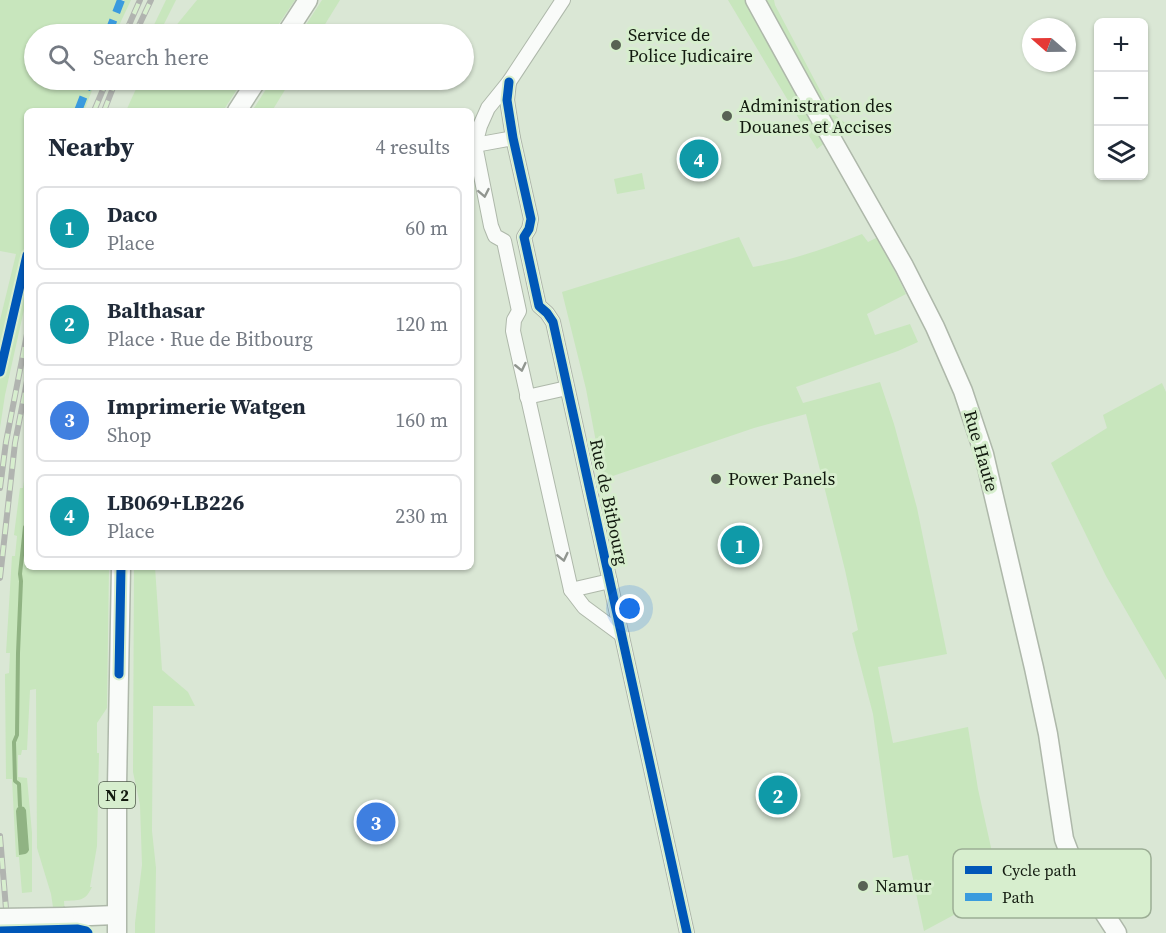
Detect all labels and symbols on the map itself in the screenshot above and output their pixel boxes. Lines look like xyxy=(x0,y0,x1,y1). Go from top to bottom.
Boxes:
north arrow xyxy=(1022,18,1076,72)
place label: Service de Police Judicaire xyxy=(628,22,753,68)
marker: Service de Police Judicaire xyxy=(609,38,623,52)
place label: Administration des Douanes et Accises xyxy=(739,93,892,139)
marker: Administration des Douanes et Accises xyxy=(720,109,734,123)
pin: 4 xyxy=(680,136,718,182)
one-way arrow xyxy=(477,188,490,198)
one-way arrow xyxy=(513,361,526,371)
street label: Rue Haute xyxy=(958,407,1005,495)
street label: Rue de Bitbourg xyxy=(584,436,635,567)
place label: Power Panels xyxy=(728,466,835,491)
marker: Power Panels xyxy=(709,472,723,486)
pin: 1 xyxy=(720,522,760,568)
one-way arrow xyxy=(556,552,569,562)
your location xyxy=(615,594,644,623)
pin: 2 xyxy=(758,772,798,818)
road number: N 2 xyxy=(99,782,135,808)
pin: 3 xyxy=(356,800,395,844)
legend xyxy=(953,849,1151,918)
text: Cycle path xyxy=(1002,859,1077,881)
place label: Namur xyxy=(875,873,932,898)
marker: Namur xyxy=(856,879,870,893)
text: Path xyxy=(1002,886,1035,908)

